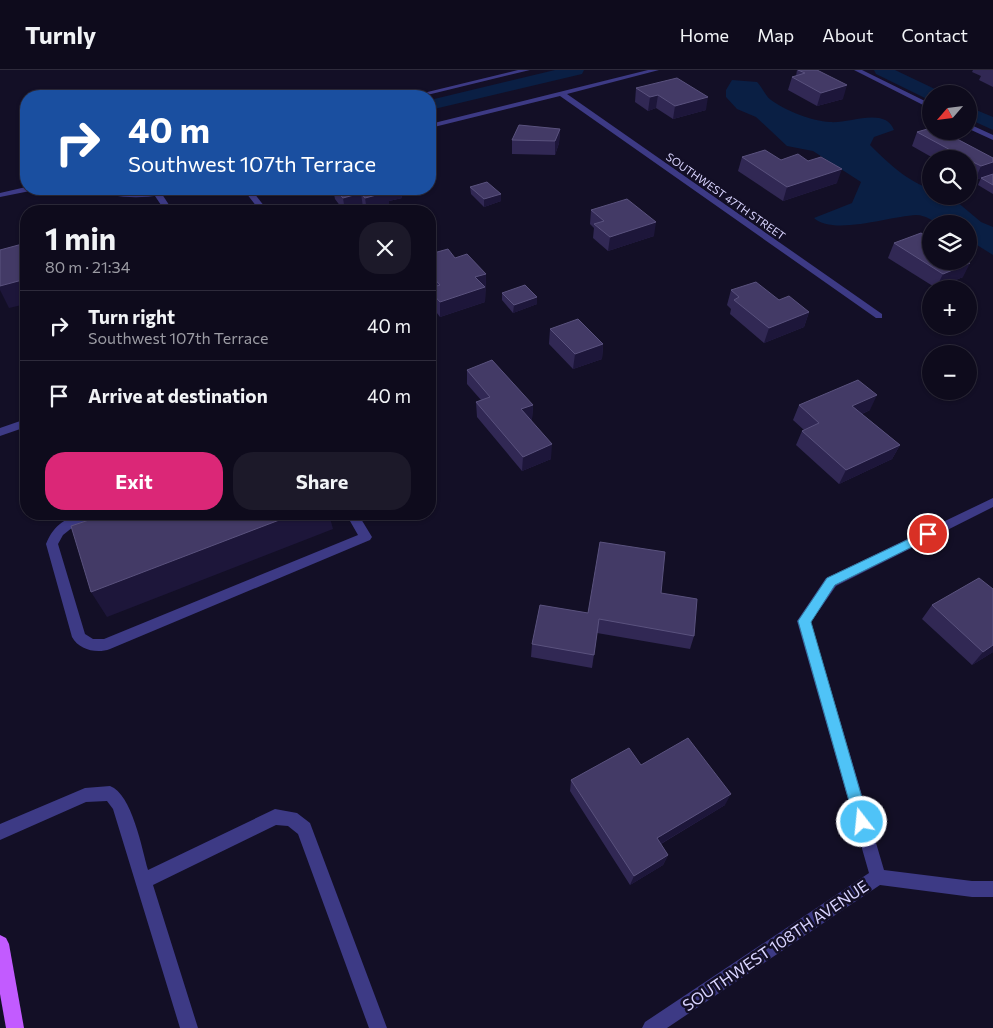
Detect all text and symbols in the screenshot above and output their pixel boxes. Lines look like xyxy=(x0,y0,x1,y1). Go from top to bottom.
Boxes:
text: Turnly xyxy=(25,20,96,49)
text: Home xyxy=(680,24,729,46)
text: Map xyxy=(757,24,794,46)
text: About xyxy=(822,24,874,46)
text: Contact xyxy=(902,24,968,46)
north arrow xyxy=(922,85,978,140)
map controls xyxy=(922,85,977,400)
text: 40 m xyxy=(128,107,210,150)
icon: right xyxy=(45,110,110,175)
text: Southwest 107th Terrace xyxy=(128,150,376,177)
street label: SOUTHWEST 47TH STREET xyxy=(664,150,788,242)
button: search xyxy=(922,150,977,205)
button: layers xyxy=(922,215,977,270)
text: 1 min xyxy=(45,219,116,256)
button: close xyxy=(359,222,411,274)
text: 80 m · 21:34 xyxy=(45,257,130,276)
button: + xyxy=(922,280,977,335)
text: Turn right xyxy=(88,305,175,328)
icon: right xyxy=(45,312,73,340)
text: 40 m xyxy=(367,314,411,337)
text: Southwest 107th Terrace xyxy=(88,328,269,347)
button: − xyxy=(922,345,977,400)
icon: arrive xyxy=(45,382,73,410)
text: Arrive at destination xyxy=(88,384,268,407)
text: 40 m xyxy=(367,384,411,407)
button: Exit xyxy=(45,452,223,510)
button: Share xyxy=(233,452,411,510)
pin xyxy=(907,513,949,555)
icon: arrive xyxy=(914,520,942,548)
position arrow xyxy=(835,795,887,847)
street label: SOUTHWEST 108TH AVENUE xyxy=(678,876,872,1014)

